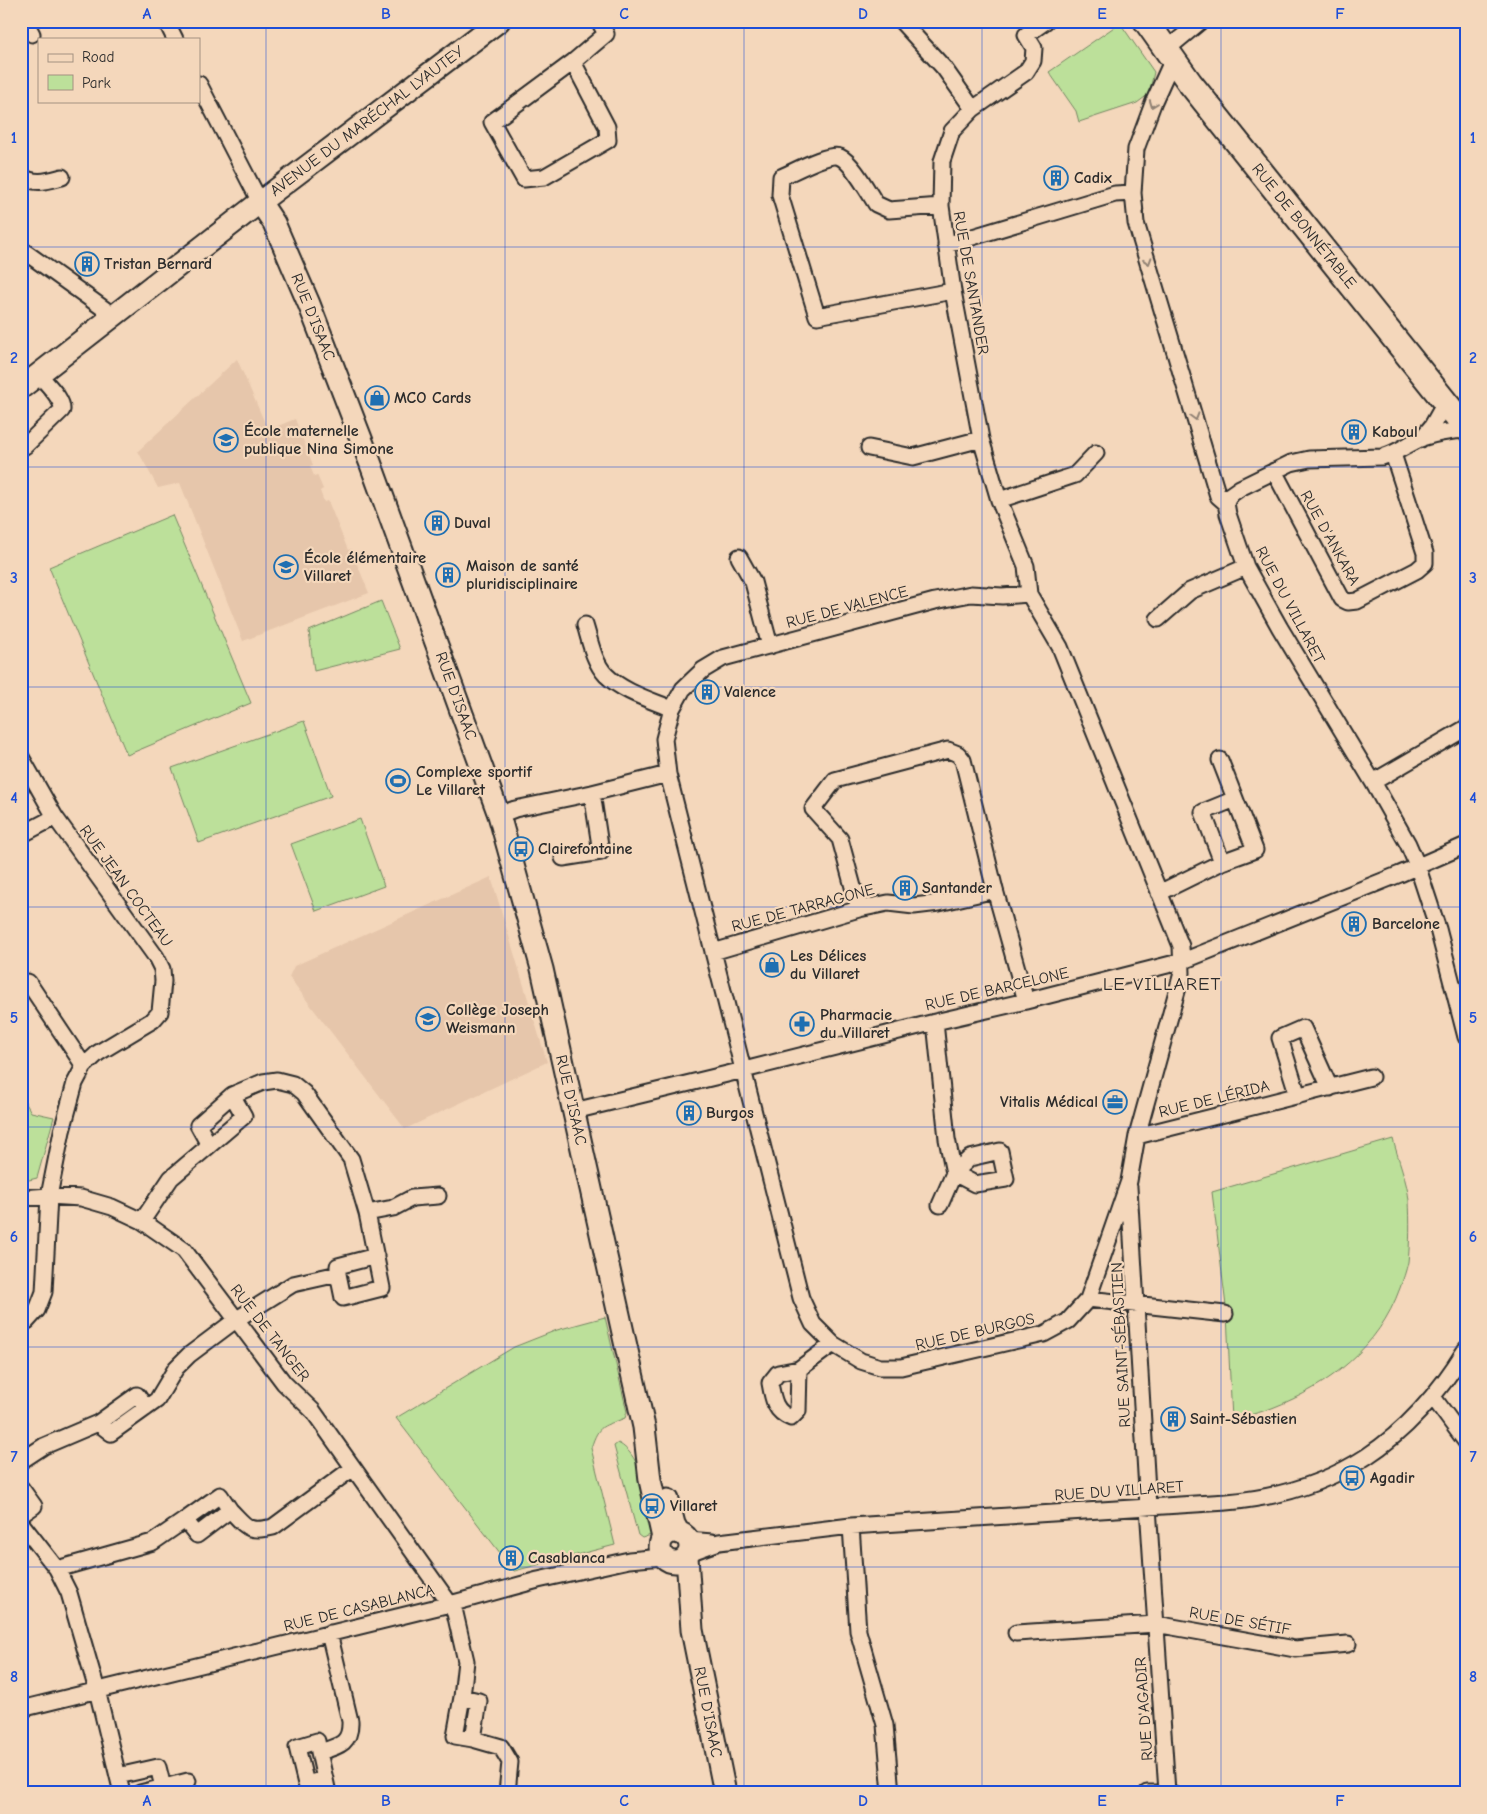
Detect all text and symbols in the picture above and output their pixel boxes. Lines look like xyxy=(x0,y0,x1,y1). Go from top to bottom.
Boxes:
text: A xyxy=(143,5,152,23)
text: B xyxy=(381,5,391,23)
text: C xyxy=(619,5,629,23)
text: D xyxy=(858,5,868,23)
text: E xyxy=(1097,5,1107,23)
text: F xyxy=(1335,5,1345,23)
legend xyxy=(38,38,200,102)
street label: AVENUE DU MARÉCHAL LYAUTEY xyxy=(266,41,468,200)
text: Road xyxy=(82,48,114,66)
text: Park xyxy=(82,74,111,92)
one-way arrow xyxy=(1149,99,1159,108)
text: 1 xyxy=(11,129,17,147)
text: 1 xyxy=(1470,129,1476,147)
street label: RUE DE BONNÉTABLE xyxy=(1248,159,1361,292)
building icon: Cadix xyxy=(1043,165,1069,191)
place label: Cadix xyxy=(1074,169,1112,187)
street label: RUE DE SANTANDER xyxy=(950,210,993,357)
building icon: Tristan Bernard xyxy=(74,251,100,277)
place label: Tristan Bernard xyxy=(104,255,212,273)
one-way arrow xyxy=(1142,257,1152,265)
street label: RUE D'ISAAC xyxy=(287,271,339,363)
text: 2 xyxy=(10,349,18,367)
text: 2 xyxy=(1469,349,1477,367)
shop icon: MCO Cards xyxy=(364,385,390,411)
place label: MCO Cards xyxy=(394,389,471,407)
one-way arrow xyxy=(1190,412,1200,421)
building icon: Kaboul xyxy=(1341,419,1367,445)
place label: École maternelle publique Nina Simone xyxy=(244,421,394,458)
place label: Kaboul xyxy=(1372,423,1418,441)
school or university icon: École maternelle publique Nina Simone xyxy=(213,427,239,453)
street label: RUE D'ANKARA xyxy=(1297,487,1363,589)
building icon: Duval xyxy=(424,510,450,536)
place label: Duval xyxy=(454,514,491,532)
street label: RUE DU VILLARET xyxy=(1252,544,1329,667)
place label: École élémentaire Villaret xyxy=(304,548,426,585)
school or university icon: École élémentaire Villaret xyxy=(273,554,299,580)
place label: Maison de santé pluridisciplinaire xyxy=(466,557,579,593)
building icon: Maison de santé pluridisciplinaire xyxy=(435,562,461,588)
text: 3 xyxy=(10,569,18,587)
text: 3 xyxy=(1469,569,1477,587)
street label: RUE DE VALENCE xyxy=(784,582,910,632)
street label: RUE D'ISAAC xyxy=(432,650,480,743)
building icon: Valence xyxy=(694,679,720,705)
place label: Valence xyxy=(724,683,776,701)
place label: Complexe sportif Le Villaret xyxy=(416,763,533,799)
sports icon: Complexe sportif Le Villaret xyxy=(385,768,411,794)
text: 4 xyxy=(10,789,18,807)
text: 4 xyxy=(1469,789,1477,807)
street label: RUE JEAN COCTEAU xyxy=(76,822,176,950)
bus stop icon: Clairefontaine xyxy=(508,836,534,862)
place label: Clairefontaine xyxy=(538,840,633,858)
building icon: Santander xyxy=(892,875,918,901)
place label: Santander xyxy=(922,879,992,897)
street label: RUE DE TARRAGONE xyxy=(730,880,877,936)
building icon: Barcelone xyxy=(1341,911,1367,937)
place label: Barcelone xyxy=(1372,915,1440,933)
place label: Les Délices du Villaret xyxy=(790,947,866,983)
shop icon: Les Délices du Villaret xyxy=(759,952,785,978)
street label: RUE DE BARCELONE xyxy=(923,964,1071,1014)
district label: LE VILLARET xyxy=(1103,973,1221,995)
place label: Collège Joseph Weismann xyxy=(446,1001,549,1037)
school or university icon: Collège Joseph Weismann xyxy=(415,1006,441,1032)
place label: Pharmacie du Villaret xyxy=(820,1006,892,1042)
text: 5 xyxy=(10,1009,18,1027)
text: 5 xyxy=(1469,1009,1477,1027)
pharmacy icon: Pharmacie du Villaret xyxy=(789,1011,815,1037)
street label: RUE D'ISAAC xyxy=(552,1053,590,1147)
street label: RUE DE LÉRIDA xyxy=(1157,1076,1271,1121)
office icon: Vitalis Médical xyxy=(1102,1089,1128,1115)
place label: Vitalis Médical xyxy=(1000,1093,1098,1111)
building icon: Burgos xyxy=(676,1100,702,1126)
place label: Burgos xyxy=(706,1104,754,1122)
text: 6 xyxy=(10,1228,18,1246)
text: 6 xyxy=(1469,1228,1477,1246)
street label: RUE SAINT-SÉBASTIEN xyxy=(1107,1262,1134,1428)
street label: RUE DE TANGER xyxy=(227,1281,314,1385)
street label: RUE DE BURGOS xyxy=(914,1310,1036,1354)
building icon: Saint-Sébastien xyxy=(1160,1406,1186,1432)
place label: Saint-Sébastien xyxy=(1190,1410,1297,1428)
text: 7 xyxy=(10,1448,18,1466)
text: 7 xyxy=(1469,1448,1477,1466)
bus stop icon: Agadir xyxy=(1339,1465,1365,1491)
place label: Agadir xyxy=(1370,1469,1415,1487)
street label: RUE DU VILLARET xyxy=(1054,1477,1185,1505)
bus stop icon: Villaret xyxy=(639,1493,665,1519)
place label: Villaret xyxy=(670,1497,718,1515)
building icon: Casablanca xyxy=(498,1545,524,1571)
place label: Casablanca xyxy=(528,1549,605,1567)
street label: RUE DE CASABLANCA xyxy=(282,1581,436,1635)
street label: RUE DE SÉTIF xyxy=(1188,1602,1293,1639)
street label: RUE D'AGADIR xyxy=(1131,1656,1157,1762)
street label: RUE D'ISAAC xyxy=(690,1665,726,1759)
text: 8 xyxy=(10,1668,18,1686)
text: 8 xyxy=(1469,1668,1477,1686)
text: A xyxy=(143,1792,152,1810)
text: B xyxy=(381,1792,391,1810)
text: C xyxy=(619,1792,629,1810)
text: D xyxy=(858,1792,868,1810)
text: E xyxy=(1097,1792,1107,1810)
text: F xyxy=(1335,1792,1345,1810)

